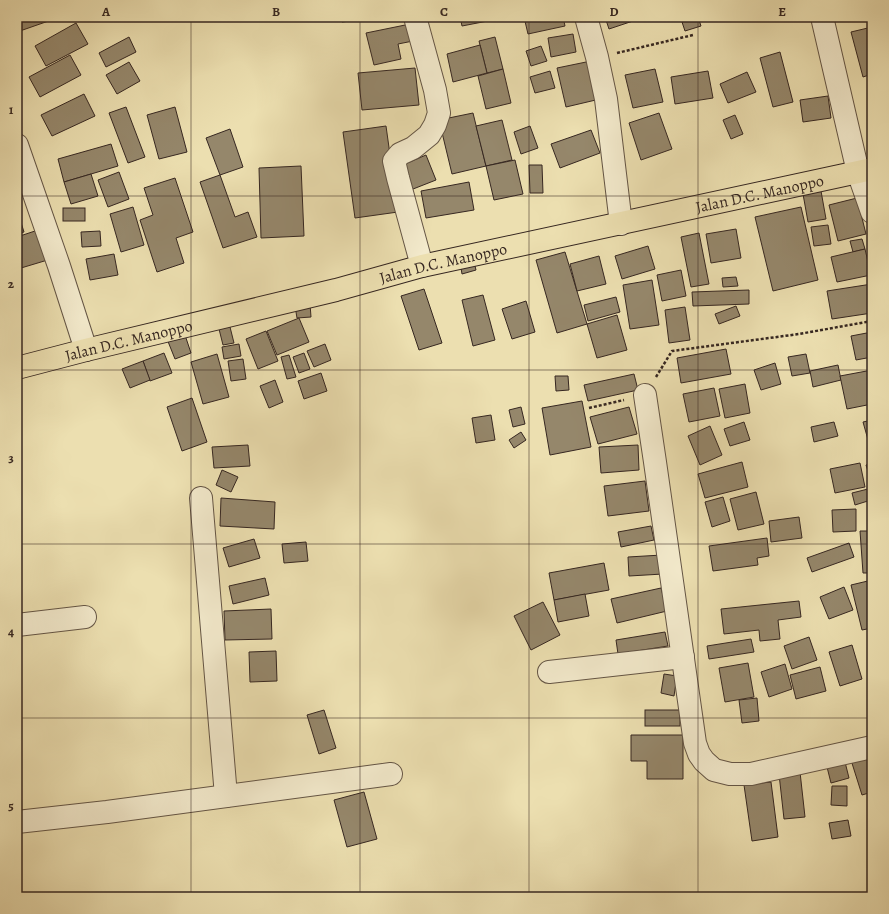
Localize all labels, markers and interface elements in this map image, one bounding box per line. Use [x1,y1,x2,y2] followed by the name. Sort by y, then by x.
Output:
[101,3,111,20] text: A
[272,3,280,20] text: B
[440,3,448,20] text: C
[609,3,619,20] text: D
[778,3,786,20] text: E
[9,101,14,118] text: 1
[694,170,826,219] street label: Jalan D.C. Manoppo
[377,238,509,289] street label: Jalan D.C. Manoppo
[8,275,15,292] text: 2
[63,315,195,367] street label: Jalan D.C. Manoppo
[8,449,14,466] text: 3
[8,623,14,640] text: 4
[8,797,14,814] text: 5

